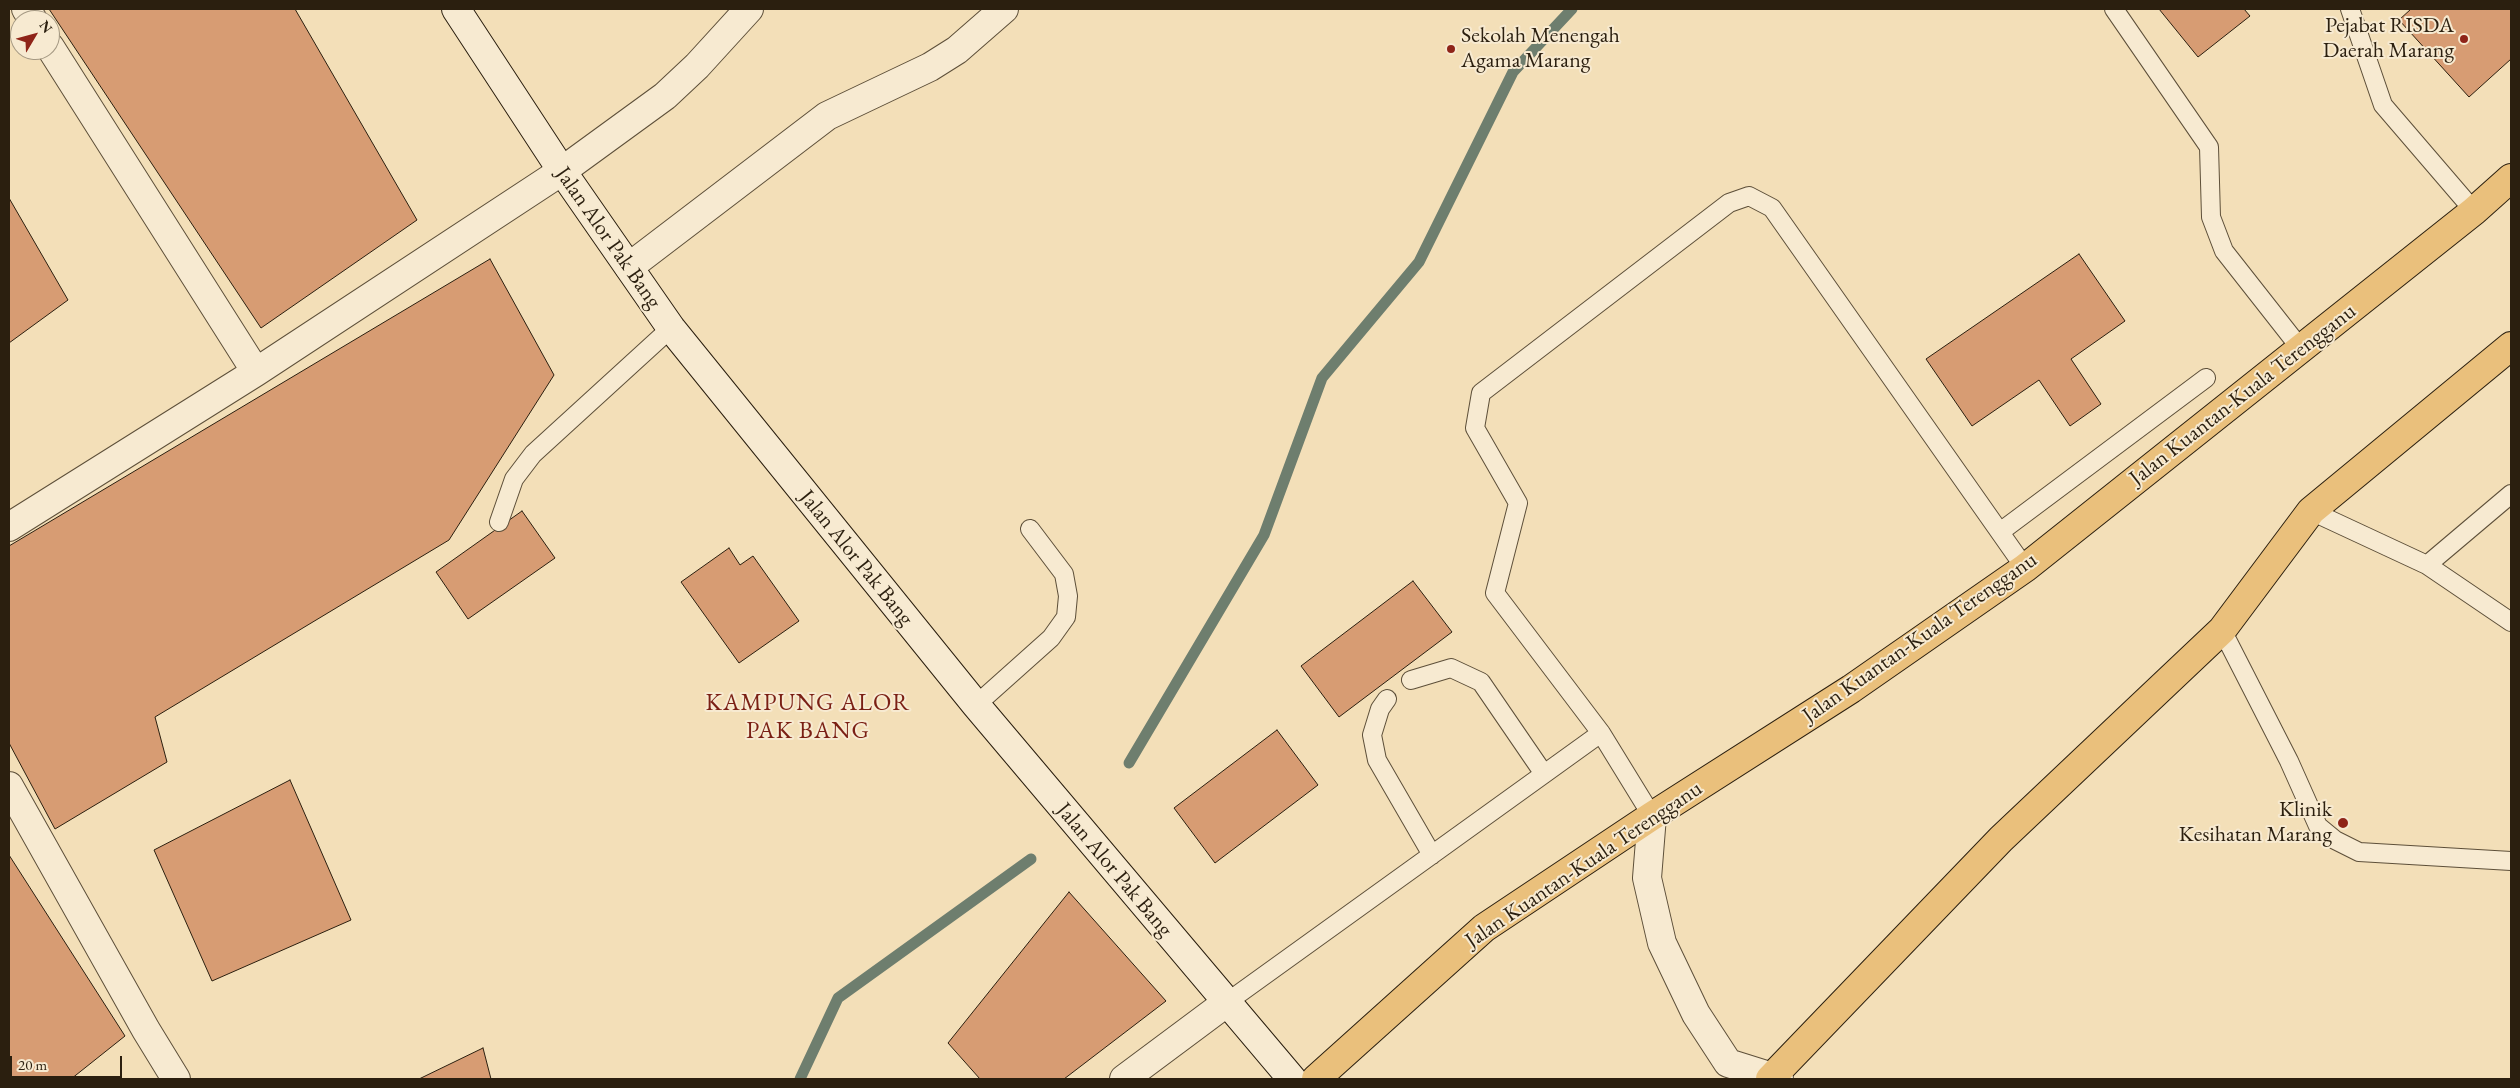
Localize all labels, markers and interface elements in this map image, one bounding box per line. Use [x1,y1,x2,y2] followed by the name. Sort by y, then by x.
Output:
[10,10,60,60] north arrow
[2323,13,2454,64] place label: Pejabat RISDA Daerah Marang
[36,17,57,37] text: N
[1461,23,1620,74] place label: Sekolah Menengah Agama Marang
[2458,33,2470,45] marker: Pejabat RISDA Daerah Marang
[1445,43,1457,55] marker: Sekolah Menengah Agama Marang
[549,162,667,314] street label: Jalan Alor Pak Bang
[2125,298,2361,492] street label: Jalan Kuantan-Kuala Terengganu
[793,485,919,631] street label: Jalan Alor Pak Bang
[1798,547,2042,729] street label: Jalan Kuantan-Kuala Terengganu
[704,689,912,745] district label: KAMPUNG ALOR PAK BANG
[1461,776,1707,954] street label: Jalan Kuantan-Kuala Terengganu
[2179,797,2332,848] place label: Klinik Kesihatan Marang
[1050,798,1178,942] street label: Jalan Alor Pak Bang
[2336,816,2350,830] marker: Klinik Kesihatan Marang
[12,1046,125,1078] scale bar
[18,1055,47,1074] text: 20 m

